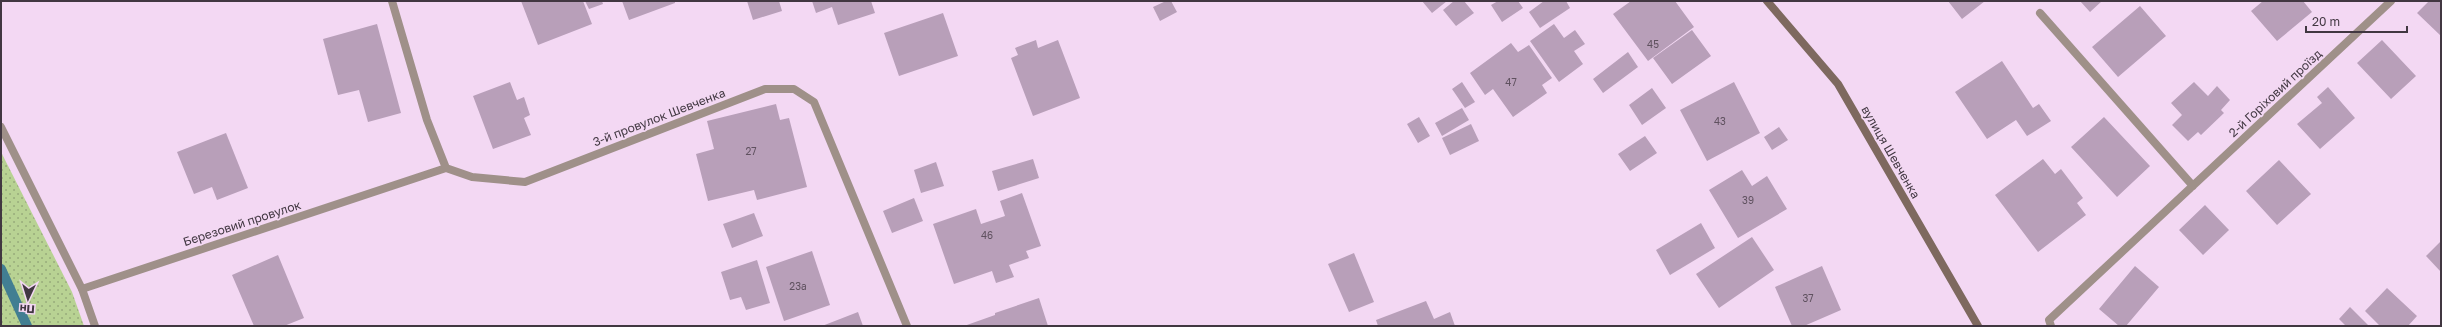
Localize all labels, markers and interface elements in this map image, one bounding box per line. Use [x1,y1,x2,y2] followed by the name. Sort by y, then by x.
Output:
[2306,8,2407,34] scale bar
[2312,14,2340,29] text: 20 m
[1647,38,1659,50] house number: 45
[2225,46,2325,140] street label: 2-й Горіховий проїзд
[1505,76,1517,88] house number: 47
[591,85,727,149] street label: 3-й провулок Шевченка
[1858,103,1924,201] street label: вулиця Шевченка
[1714,115,1726,127] house number: 43
[745,145,757,157] house number: 27
[1742,194,1754,206] house number: 39
[181,197,303,249] street label: Березовий провулок
[981,229,993,241] house number: 46
[8,279,48,319] north arrow
[789,280,807,292] house number: 23а
[1802,292,1814,304] house number: 37
[19,302,35,316] text: Пн

